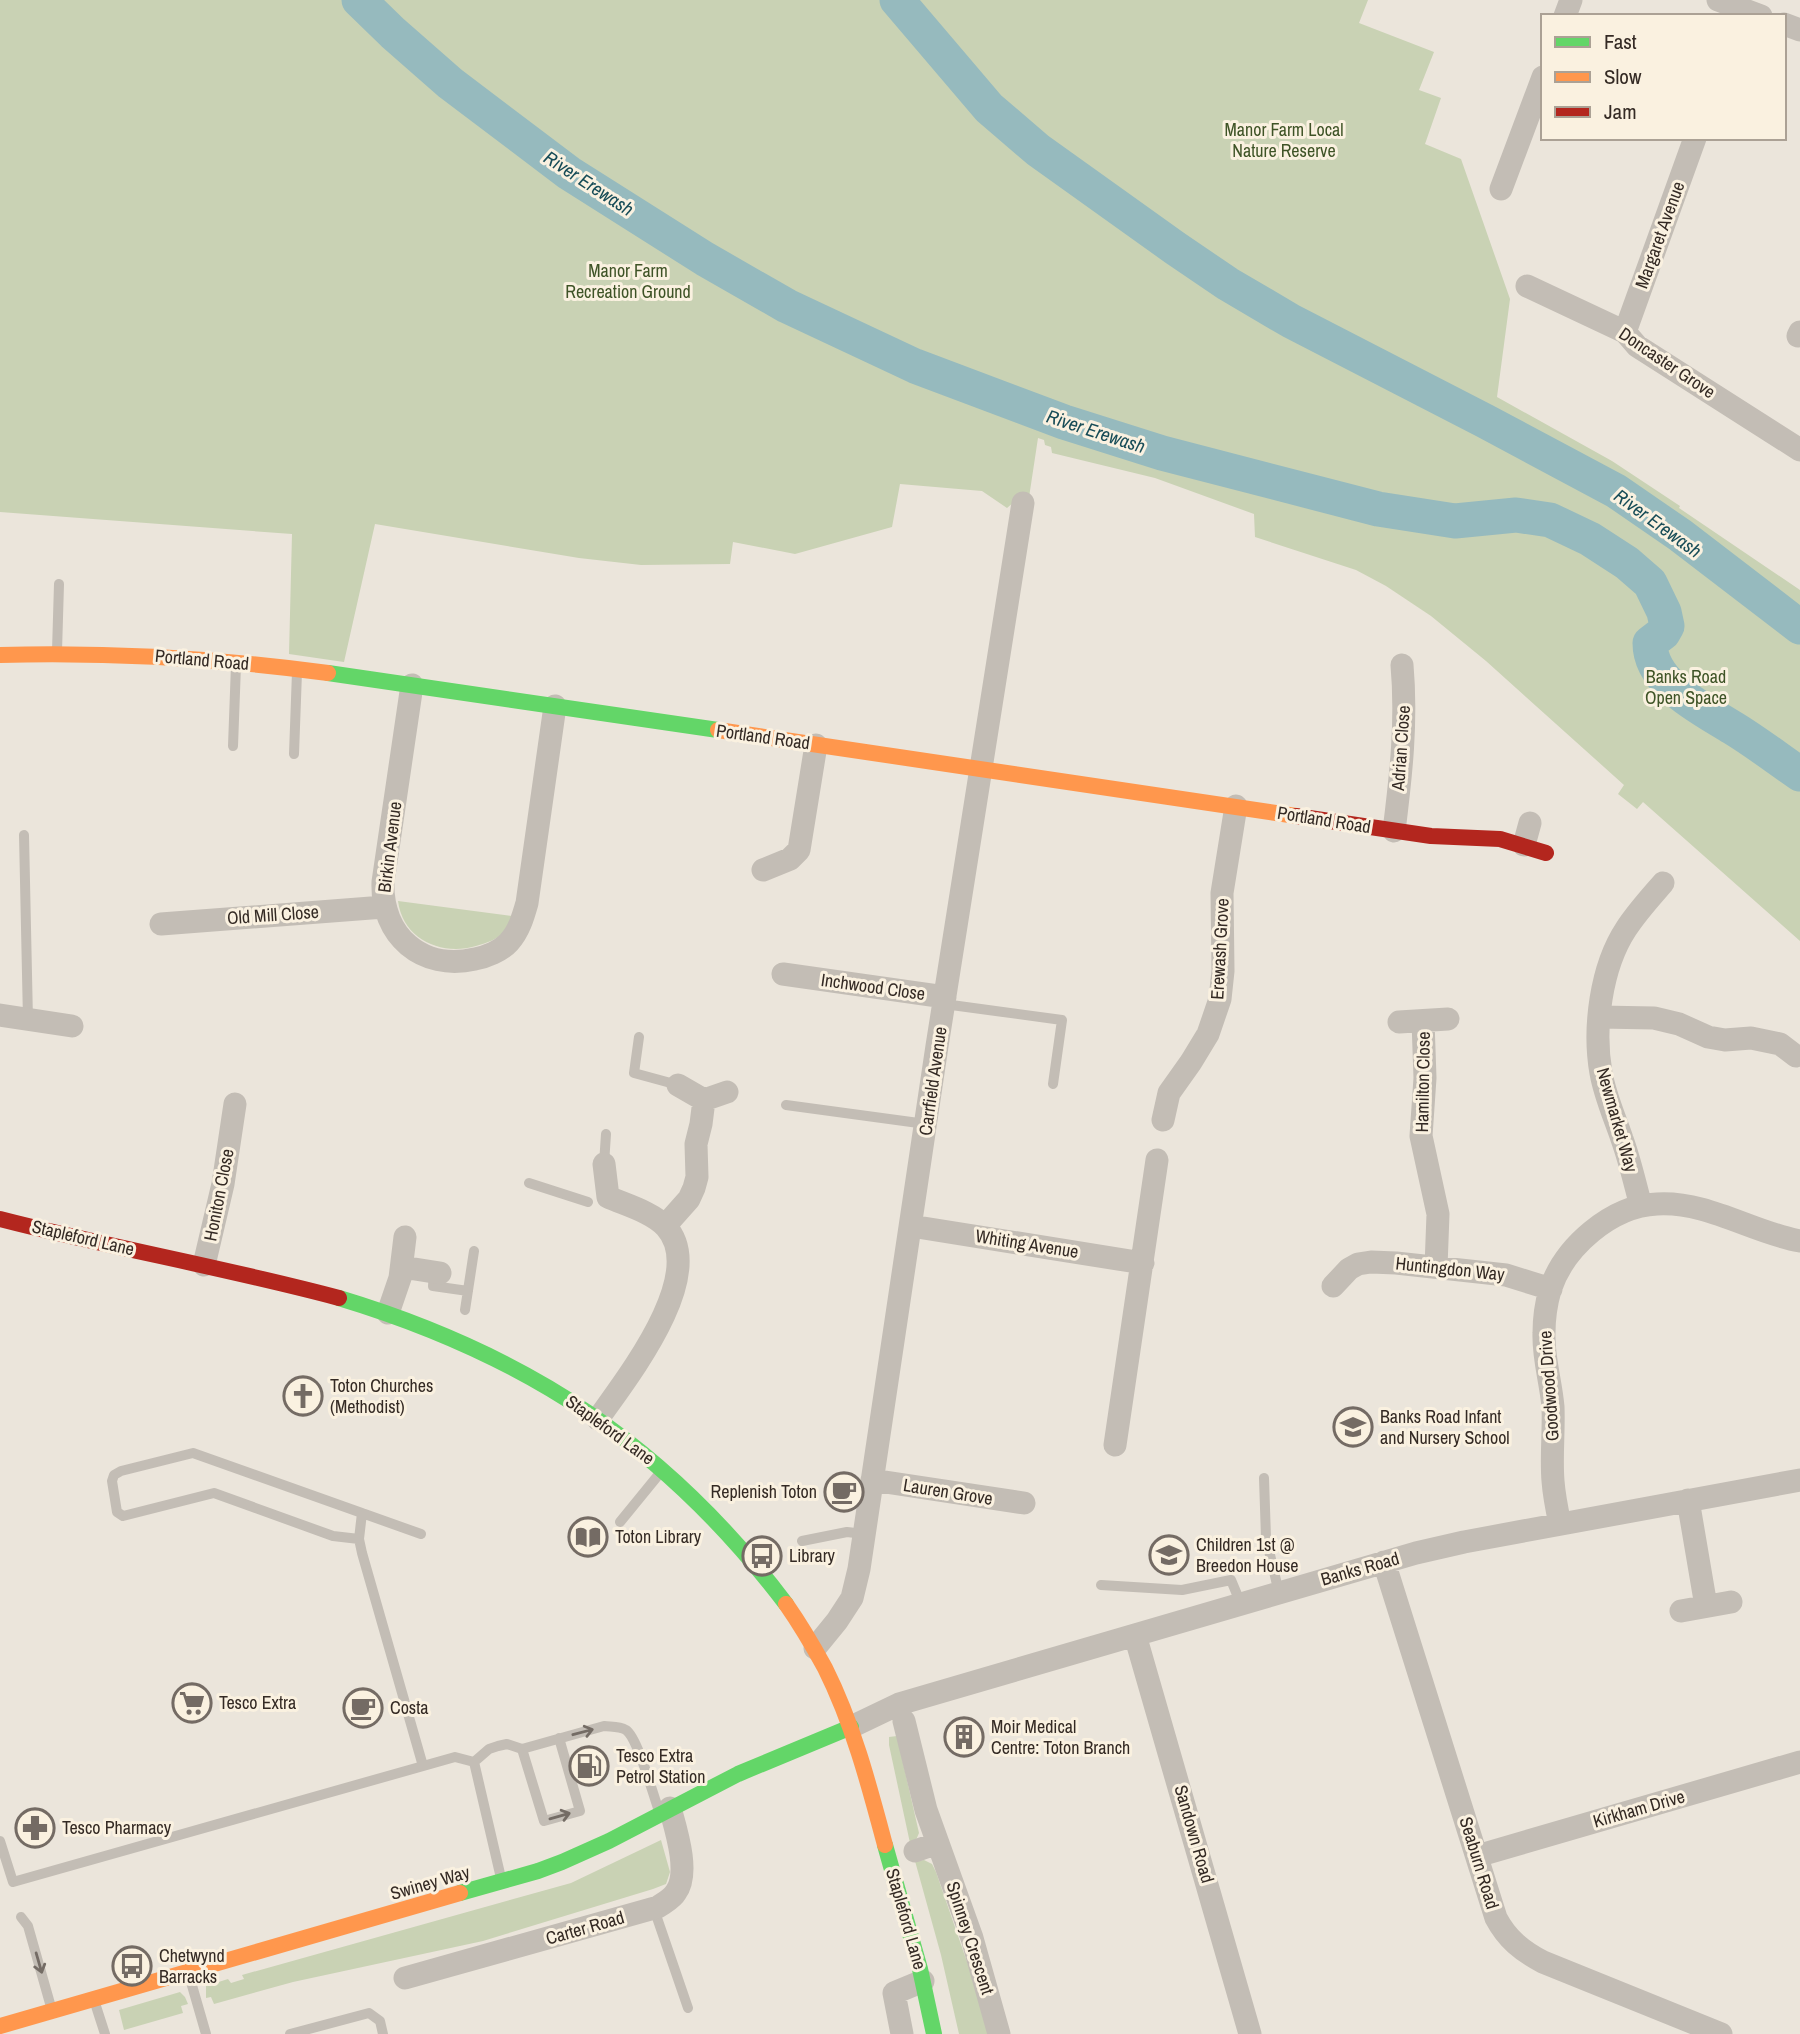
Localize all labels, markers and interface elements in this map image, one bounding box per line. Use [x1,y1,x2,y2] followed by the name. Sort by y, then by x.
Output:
[1541,14,1786,140] legend
[1604,27,1637,56] text: Fast
[1604,62,1642,91] text: Slow
[1604,97,1637,126] text: Jam
[1224,117,1344,163] park label: Manor Farm Local Nature Reserve
[539,144,639,222] water label: River Erewash
[1629,178,1690,292] street label: Margaret Avenue
[565,258,691,304] park label: Manor Farm Recreation Ground
[1614,321,1721,404] street label: Doncaster Grove
[1043,403,1149,459] water label: River Erewash
[1609,482,1707,564] water label: River Erewash
[154,643,250,676] street label: Portland Road
[1645,664,1727,710] park label: Banks Road Open Space
[1385,705,1416,792] street label: Adrian Close
[715,718,812,755] street label: Portland Road
[372,800,407,894] street label: Birkin Avenue
[1276,800,1373,839] street label: Portland Road
[1204,898,1235,1000] street label: Erewash Grove
[226,899,320,930] street label: Old Mill Close
[819,967,927,1006] street label: Inchwood Close
[912,1025,953,1137] street label: Carrfield Avenue
[1409,1031,1436,1133] street label: Hamilton Close
[1591,1065,1645,1176] street label: Newmarket Way
[197,1147,240,1243] street label: Honiton Close
[30,1214,137,1261] street label: Stapleford Lane
[974,1223,1080,1264] street label: Whiting Avenue
[1394,1250,1506,1287] street label: Huntingdon Way
[1532,1330,1565,1442] street label: Goodwood Drive
[330,1373,433,1419] place label: Toton Churches (Methodist)
[282,1375,324,1417] church icon: Toton Churches (Methodist)
[561,1389,660,1470] street label: Stapleford Lane
[1380,1404,1510,1450] place label: Banks Road Infant and Nursery School
[1332,1406,1374,1448] school or university icon: Banks Road Infant and Nursery School
[823,1471,865,1513] cafe icon: Replenish Toton
[902,1472,995,1511] street label: Lauren Grove
[711,1479,817,1504] place label: Replenish Toton
[567,1516,609,1558] library icon: Toton Library
[615,1524,702,1549] place label: Toton Library
[1196,1532,1299,1578] place label: Children 1st @ Breedon House
[1148,1534,1190,1576] school or university icon: Children 1st @ Breedon House
[741,1535,783,1577] bus stop icon: Library
[789,1543,836,1568] place label: Library
[1318,1545,1402,1592] street label: Banks Road
[171,1682,213,1724] supermarket icon: Tesco Extra
[342,1687,384,1729] cafe icon: Costa
[219,1690,296,1715] place label: Tesco Extra
[390,1695,429,1720] place label: Costa
[991,1714,1130,1760] place label: Moir Medical Centre: Toton Branch
[943,1716,985,1758] building icon: Moir Medical Centre: Toton Branch
[572,1725,594,1738] one-way arrow
[616,1743,705,1789] place label: Tesco Extra Petrol Station
[568,1745,610,1787] fuel station icon: Tesco Extra Petrol Station
[1169,1782,1220,1886] street label: Sandown Road
[1590,1784,1688,1834] street label: Kirkham Drive
[14,1807,56,1849] pharmacy icon: Tesco Pharmacy
[549,1809,571,1822] one-way arrow
[1454,1814,1505,1912] street label: Seaburn Road
[62,1815,172,1840] place label: Tesco Pharmacy
[387,1859,473,1906] street label: Swiney Way
[880,1865,933,1972] street label: Stapleford Lane
[940,1878,1000,1998] street label: Spinney Crescent
[543,1904,627,1951] street label: Carter Road
[159,1943,225,1989] place label: Chetwynd Barracks
[111,1945,153,1987] bus stop icon: Chetwynd Barracks
[33,1952,46,1974] one-way arrow

